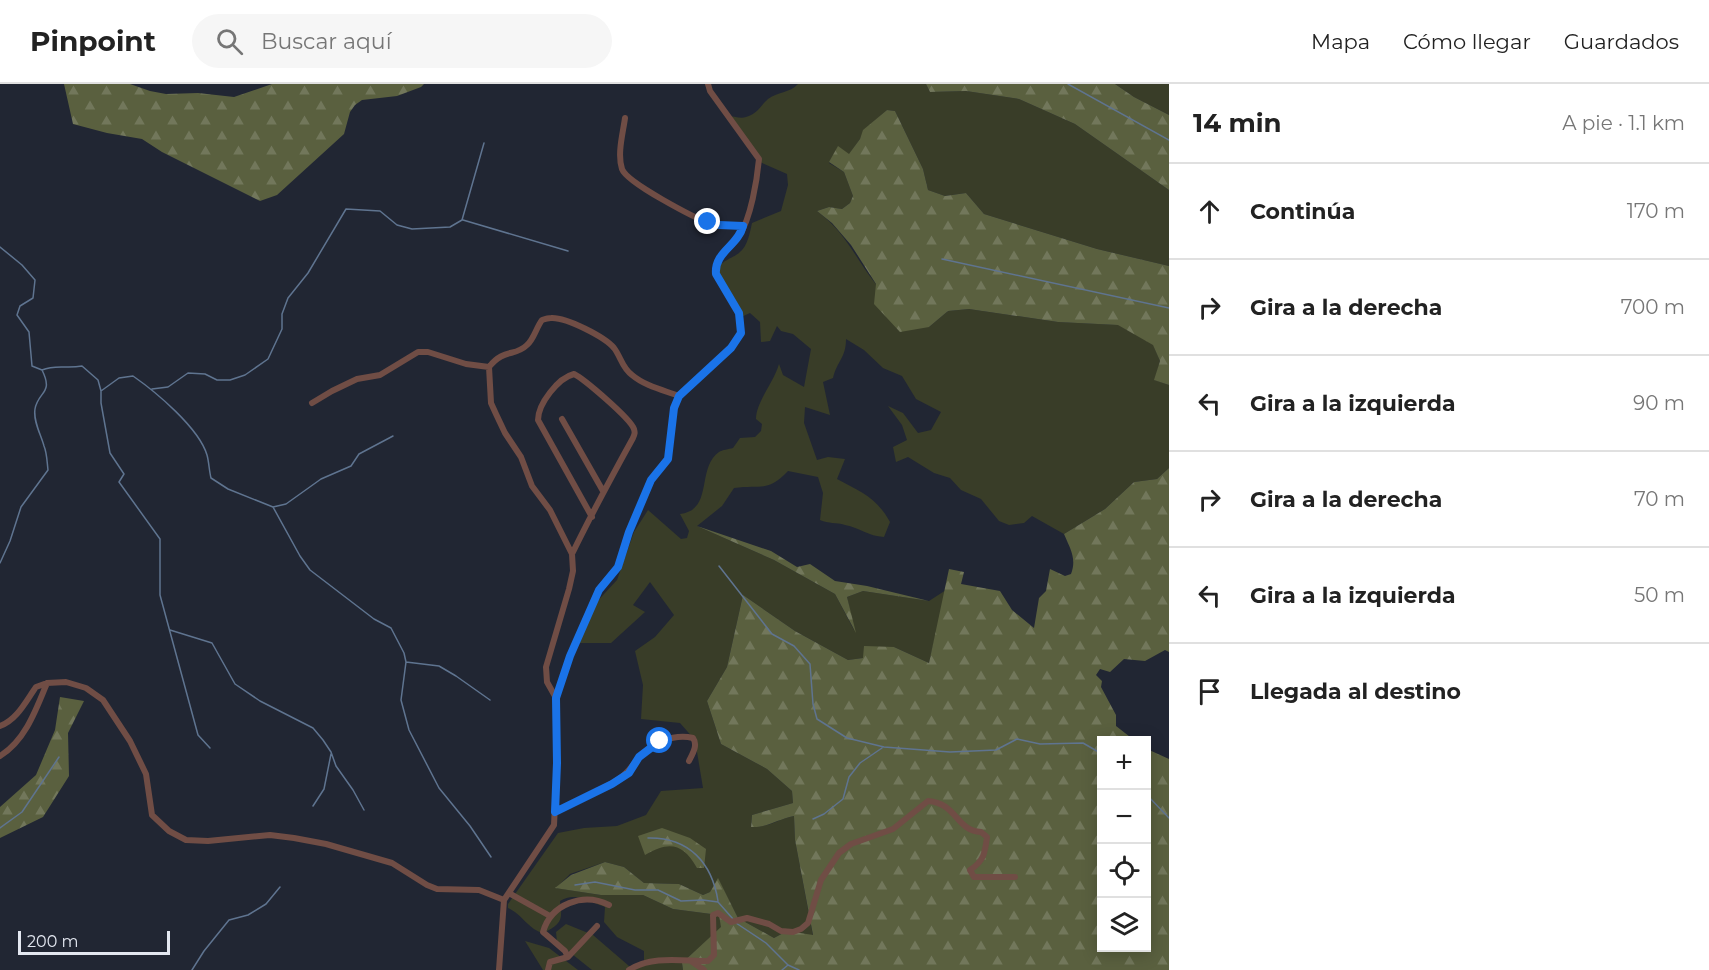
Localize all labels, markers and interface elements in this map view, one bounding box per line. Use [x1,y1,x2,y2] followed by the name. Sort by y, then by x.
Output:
[192,14,612,68] search box
[30,24,156,58] text: Pinpoint
[213,25,246,58] icon: search
[261,28,392,55] text: Buscar aquí
[1311,29,1370,54] text: Mapa
[1403,29,1531,54] text: Cómo llegar
[1564,29,1679,54] text: Guardados
[1193,107,1282,139] text: 14 min
[1562,111,1685,135] text: A pie · 1.1 km
[1193,195,1226,228] icon: ahead
[1250,198,1355,225] text: Continúa
[1627,199,1685,223] text: 170 m
[694,208,720,234] route end
[1193,291,1226,324] icon: right
[1250,294,1442,321] text: Gira a la derecha
[1621,295,1685,319] text: 700 m
[1193,387,1226,420] icon: left
[1250,390,1456,417] text: Gira a la izquierda
[1633,391,1685,415] text: 90 m
[1193,483,1226,516] icon: right
[1250,486,1442,513] text: Gira a la derecha
[1634,487,1685,511] text: 70 m
[1193,579,1226,612] icon: left
[1250,582,1456,609] text: Gira a la izquierda
[1634,583,1685,607] text: 50 m
[1193,675,1226,708] icon: arrive
[1250,678,1461,705] text: Llegada al destino
[646,727,672,753] route start
[1097,736,1151,952] map controls
[1097,736,1151,790] button: +
[1097,790,1151,844] button: −
[1097,844,1151,898] button: locate
[1097,898,1151,952] button: layers
[18,928,170,956] scale bar
[27,932,78,951] text: 200 m

